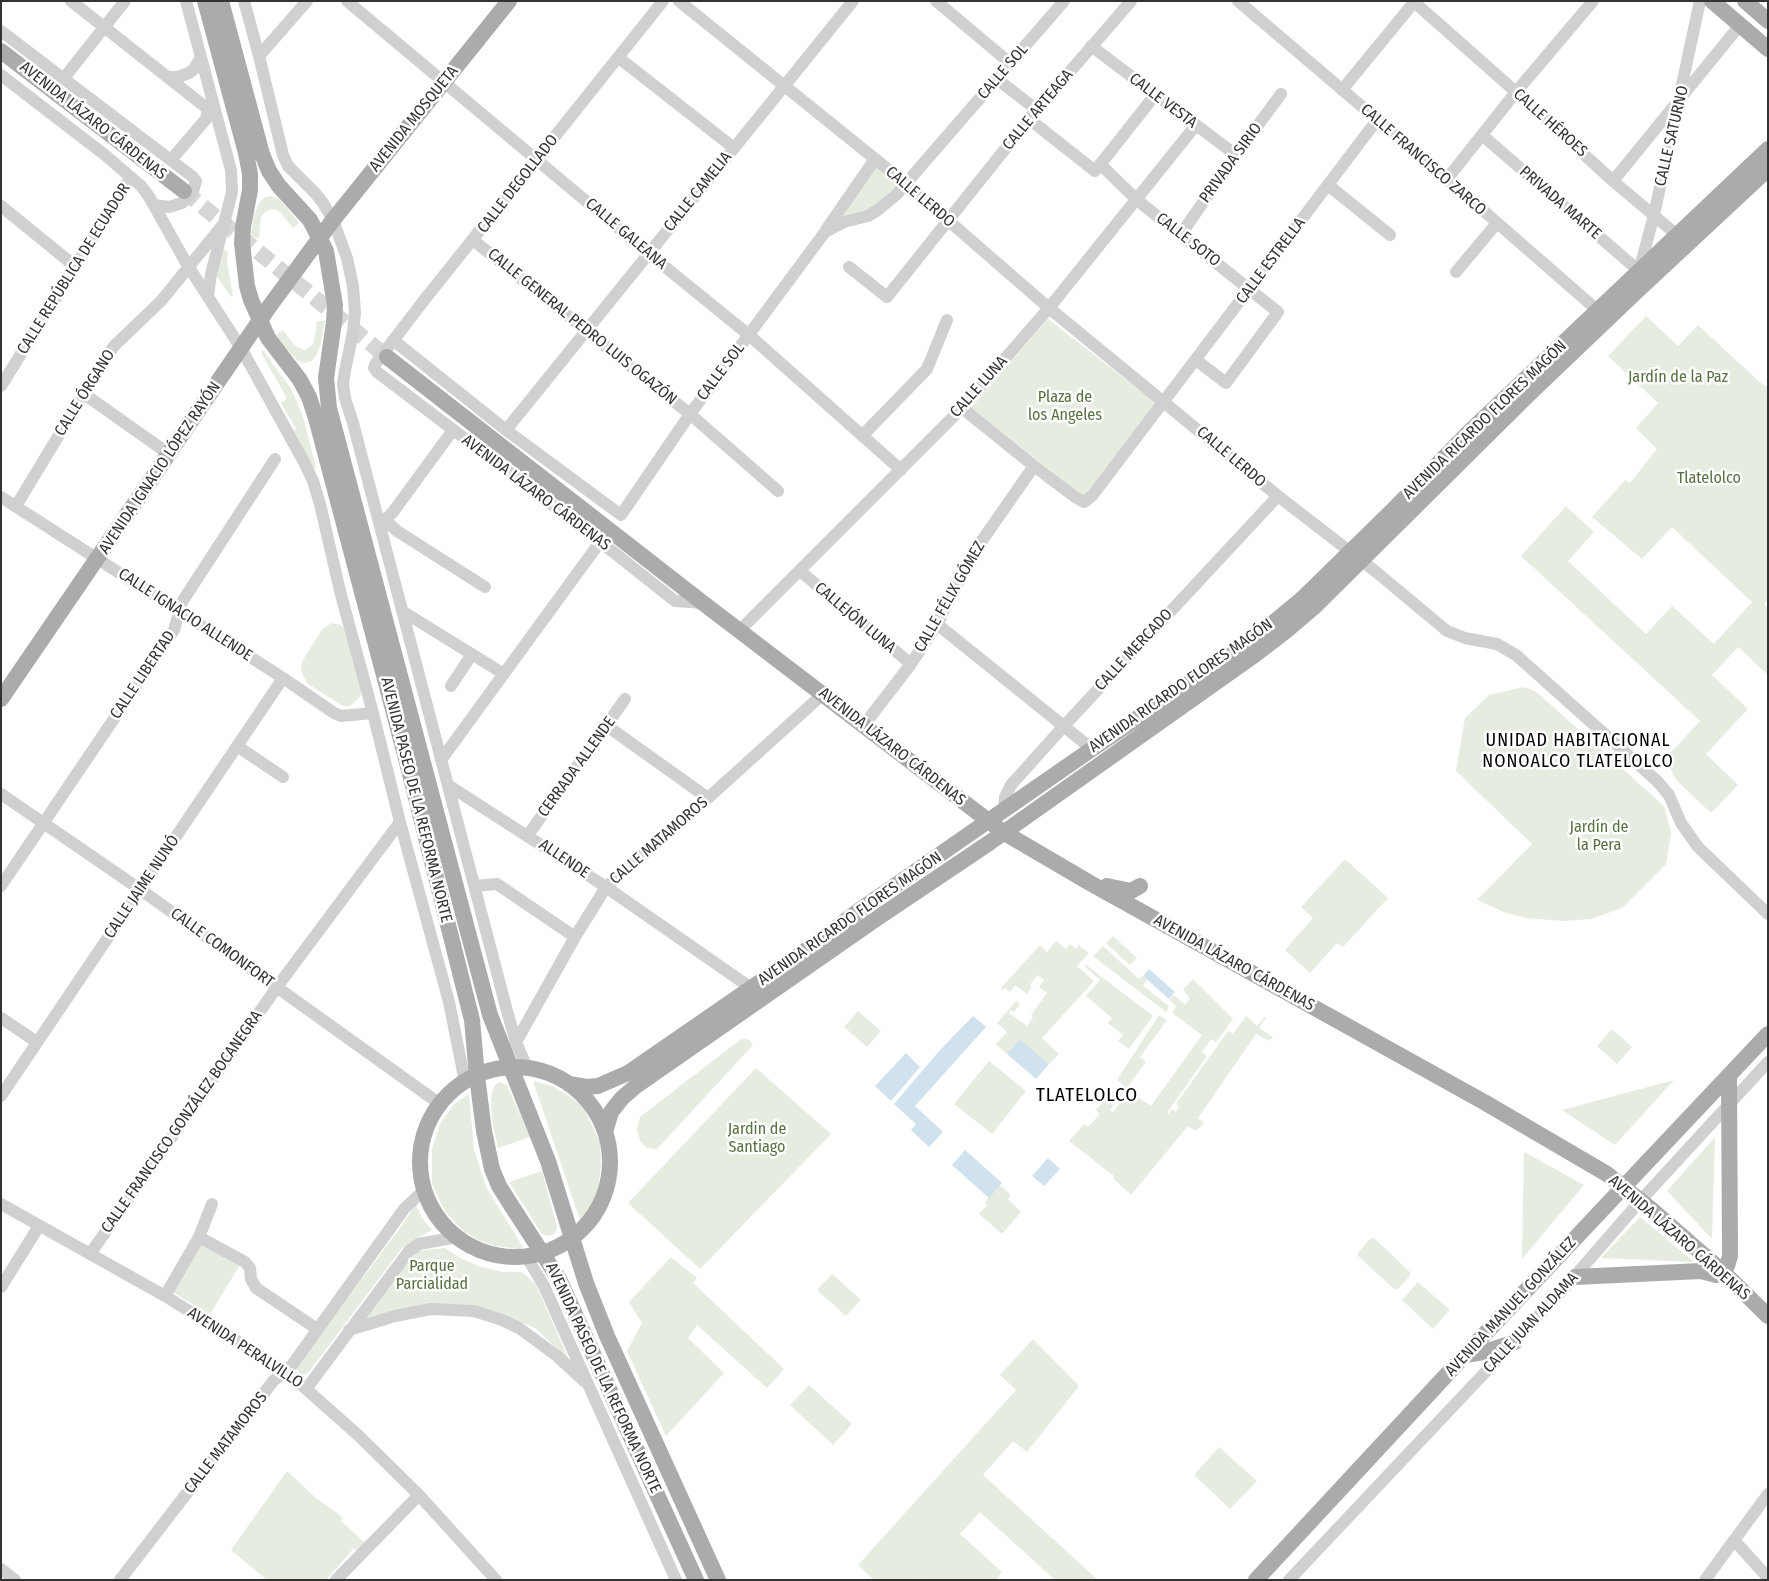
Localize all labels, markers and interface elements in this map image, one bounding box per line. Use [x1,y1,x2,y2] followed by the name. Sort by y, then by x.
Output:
[974,40,1032,104] street label: CALLE SOL
[16,58,170,184] street label: AVENIDA LÁZARO CÁRDENAS
[366,62,462,176] street label: AVENIDA MOSQUETA
[999,66,1077,154] street label: CALLE ARTEAGA
[1125,69,1201,133] street label: CALLE VESTA
[1651,84,1693,188] street label: CALLE SATURNO
[1509,85,1591,161] street label: CALLE HÉROES
[1356,100,1490,220] street label: CALLE FRANCISCO ZARCO
[1196,119,1266,207] street label: PRIVADA SIRIO
[474,131,562,237] street label: CALLE DEGOLLADO
[660,148,736,236] street label: CALLE CAMELIA
[881,162,959,232] street label: CALLE LERDO
[1515,162,1605,244] street label: PRIVADA MARTE
[13,180,135,358] street label: CALLE REPÚBLICA DE ECUADOR
[581,194,671,274] street label: CALLE GALEANA
[1152,209,1224,271] street label: CALLE SOTO
[1232,214,1310,308] street label: CALLE ESTRELLA
[483,245,681,409] street label: CALLE GENERAL PEDRO LUIS OGAZÓN
[1399,337,1571,503] street label: AVENIDA RICARDO FLORES MAGÓN
[693,339,749,405] street label: CALLE SOL
[51,346,119,440] street label: CALLE ÓRGANO
[946,352,1012,422] street label: CALLE LUNA
[1628,368,1728,388] park label: Jardín de la Paz
[95,378,225,558] street label: AVENIDA IGNACIO LÓPEZ RAYÓN
[1028,388,1102,426] park label: Plaza de los Angeles
[1192,422,1270,492] street label: CALLE LERDO
[458,431,614,555] street label: AVENIDA LÁZARO CÁRDENAS
[1677,469,1741,489] park label: Tlatelolco
[910,538,990,656] street label: CALLE FÉLIX GÓMEZ
[114,564,256,666] street label: CALLE IGNACIO ALLENDE
[810,578,900,658] street label: CALLEJÓN LUNA
[1091,605,1177,695] street label: CALLE MERCADO
[1085,615,1277,757] street label: AVENIDA RICARDO FLORES MAGÓN
[106,627,180,723] street label: CALLE LIBERTAD
[376,675,456,925] street label: AVENIDA PASEO DE LA REFORMA NORTE
[815,684,969,810] street label: AVENIDA LÁZARO CÁRDENAS
[534,713,620,821] street label: CERRADA ALLENDE
[1480,730,1676,772] district label: UNIDAD HABITACIONAL NONOALCO TLATELOLCO
[606,793,712,889] street label: CALLE MATAMOROS
[1570,818,1628,856] park label: Jardín de la Pera
[100,832,184,942] street label: CALLE JAIME NUNÓ
[535,835,593,883] street label: ALLENDE
[754,848,946,990] street label: AVENIDA RICARDO FLORES MAGÓN
[166,904,278,992] street label: CALLE COMONFORT
[1150,911,1318,1015] street label: AVENIDA LÁZARO CÁRDENAS
[98,1007,266,1237] street label: CALLE FRANCISCO GONZÁLEZ BOCANEGRA
[1035,1085,1139,1107] district label: TLATELOLCO
[728,1120,786,1158] park label: Jardin de Santiago
[1604,1171,1754,1305] street label: AVENIDA LÁZARO CÁRDENAS
[1441,1233,1581,1381] street label: AVENIDA MANUEL GONZÁLEZ
[396,1257,468,1295] park label: Parque Parcialidad
[541,1260,665,1496] street label: AVENIDA PASEO DE LA REFORMA NORTE
[1480,1269,1582,1377] street label: CALLE JUAN ALDAMA
[184,1303,306,1393] street label: AVENIDA PERALVILLO
[180,1388,272,1498] street label: CALLE MATAMOROS

